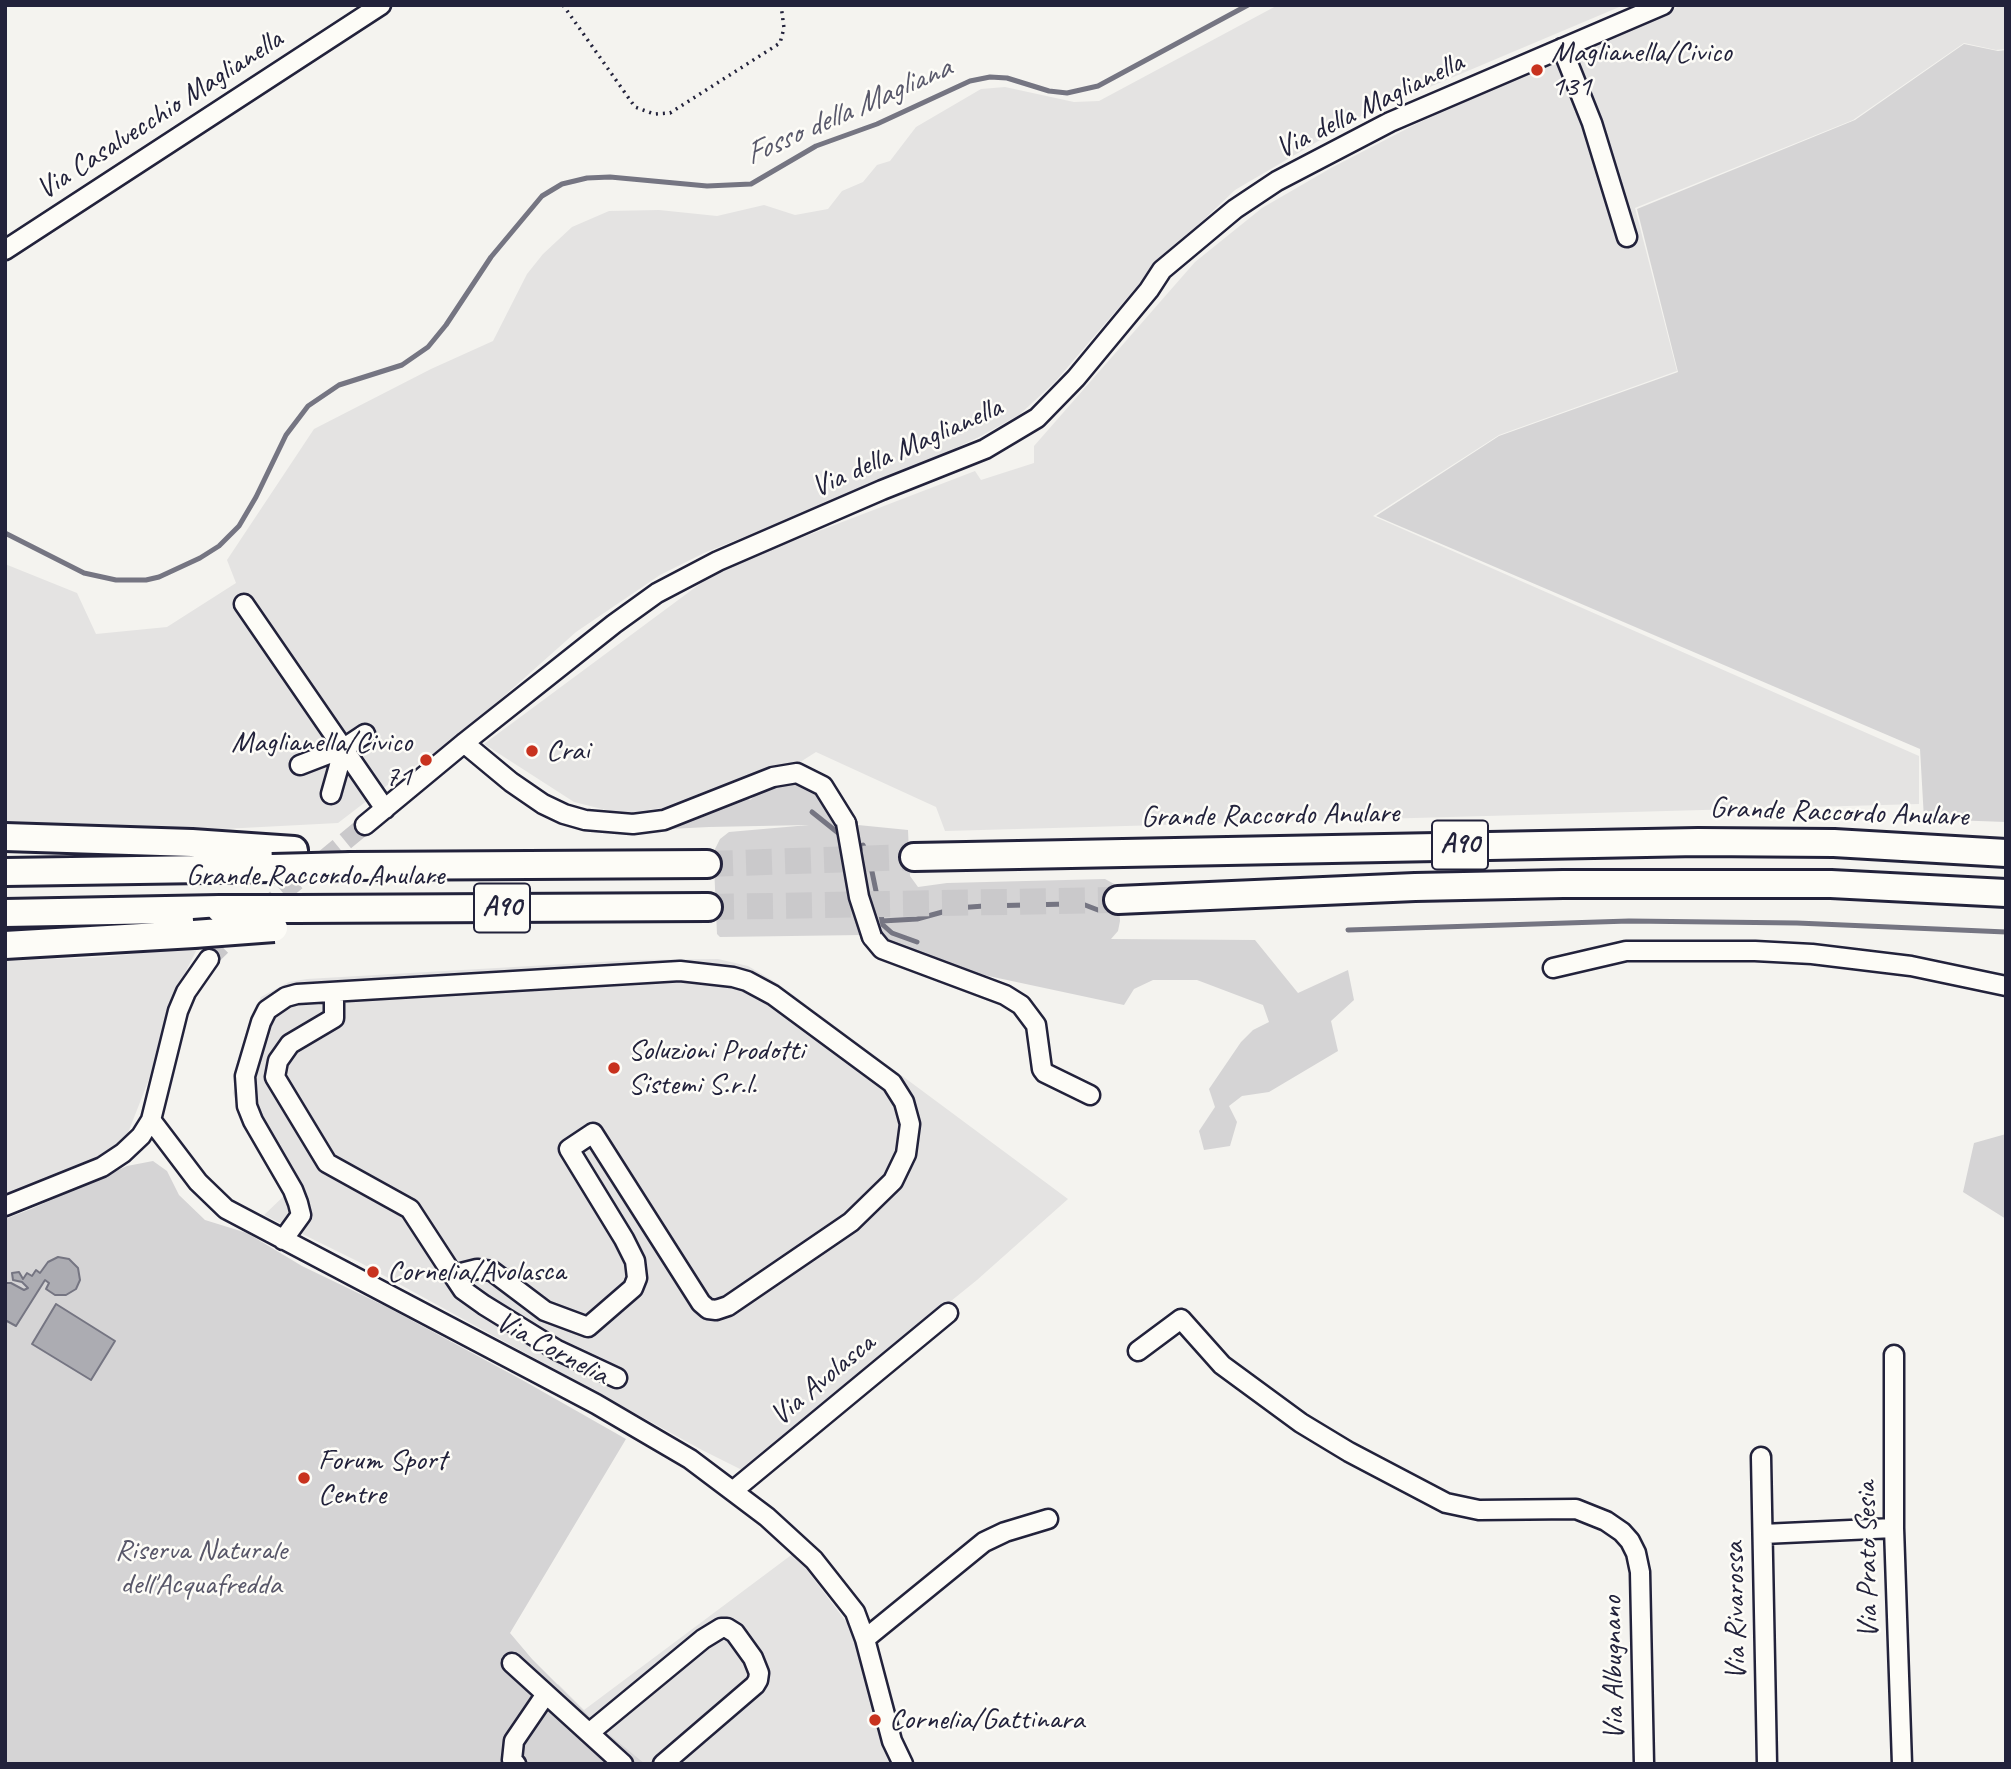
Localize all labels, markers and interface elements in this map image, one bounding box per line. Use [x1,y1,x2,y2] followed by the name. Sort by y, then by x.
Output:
[30,22,290,208] street label: Via Casalvecchio Maglianella
[1551,35,1732,105] place label: Maglianella/Civico 131
[1270,45,1470,167] street label: Via della Maglianella
[739,49,957,175] water label: Fosso della Magliana
[1529,62,1545,78] marker: Maglianella/Civico 131
[806,390,1008,506] street label: Via della Maglianella
[231,725,412,796] place label: Maglianella/Civico 71
[546,733,590,769] place label: Crai
[524,743,540,759] marker: Crai
[418,752,434,768] marker: Maglianella/Civico 71
[1709,791,1969,835] street label: Grande Raccordo Anulare
[1140,796,1400,836] street label: Grande Raccordo Anulare
[1432,820,1488,870] road number: A90
[186,858,444,894] street label: Grande Raccordo Anulare
[474,884,530,932] road number: A90
[628,1033,804,1104] place label: Soluzioni Prodotti Sistemi S.r.l.
[606,1060,622,1076] marker: Soluzioni Prodotti Sistemi S.r.l.
[387,1254,565,1290] place label: Cornelia/Avolasca
[365,1264,381,1280] marker: Cornelia/Avolasca
[490,1304,614,1394] street label: Via Cornelia
[763,1326,883,1434] street label: Via Avolasca
[318,1443,446,1514] place label: Forum Sport Centre
[296,1470,312,1486] marker: Forum Sport Centre
[1849,1481,1887,1639] street label: Via Prato Sesia
[115,1533,287,1604] park label: Riserva Naturale dell'Acquafredda
[1717,1541,1755,1681] street label: Via Rivarossa
[1595,1596,1633,1740] street label: Via Albugnano
[889,1702,1084,1738] place label: Cornelia/Gattinara
[867,1712,883,1728] marker: Cornelia/Gattinara

